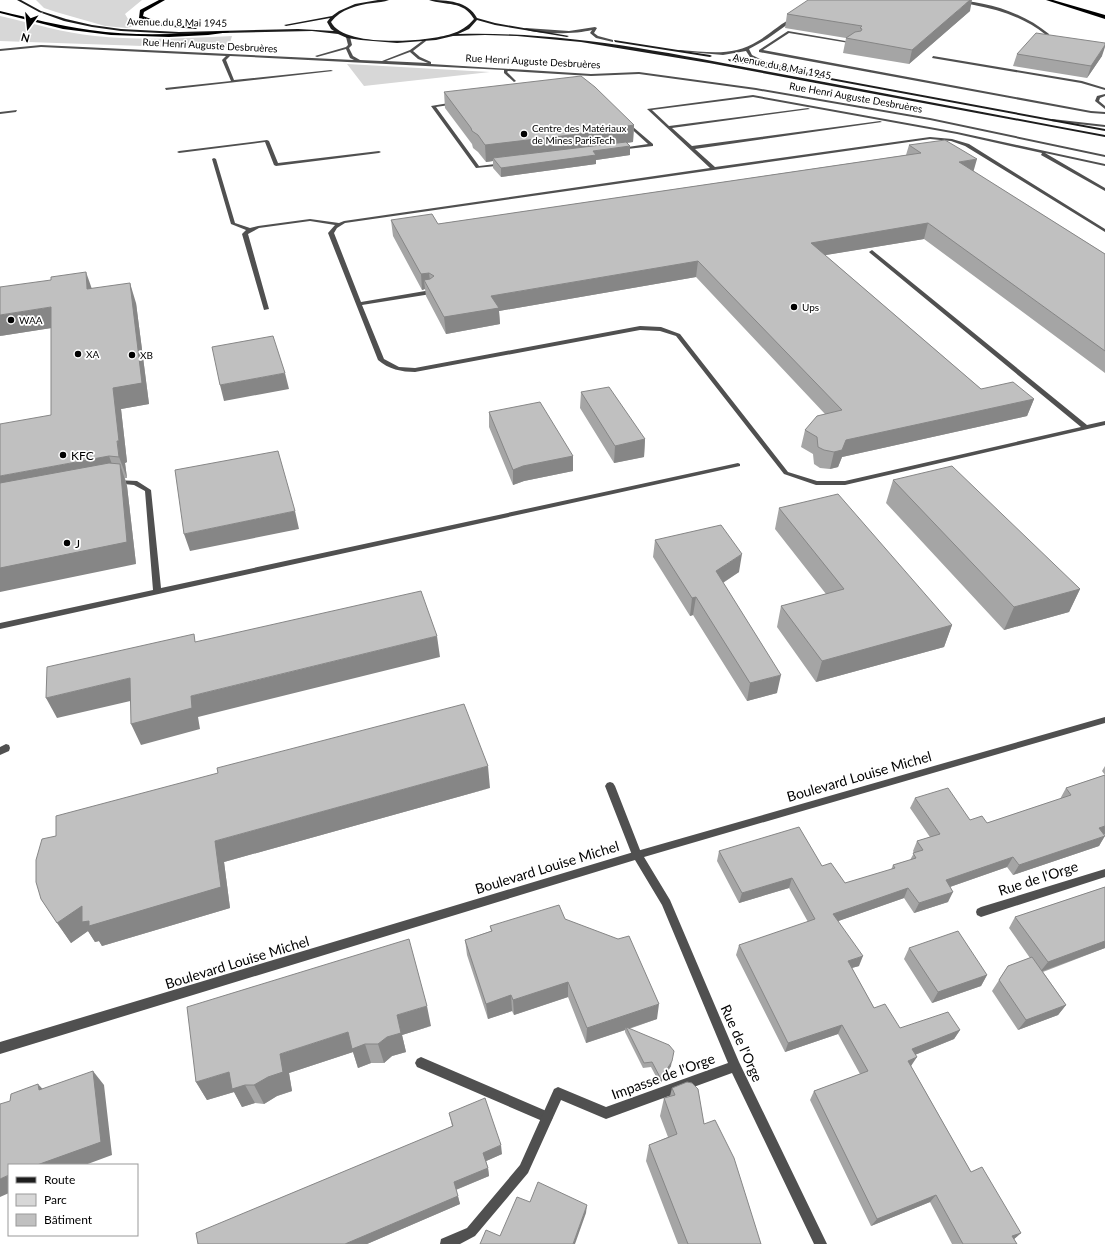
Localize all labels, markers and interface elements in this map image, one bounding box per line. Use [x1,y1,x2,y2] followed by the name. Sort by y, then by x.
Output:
[8,8,48,48] north arrow
[127,15,227,29] street label: Avenue du 8 Mai 1945
[20,31,31,46] text: N
[142,35,278,55] street label: Rue Henri Auguste Desbruères
[465,51,601,71] street label: Rue Henri Auguste Desbruères
[732,51,832,81] street label: Avenue du 8 Mai 1945
[788,79,924,115] street label: Rue Henri Auguste Desbruères
[532,122,626,146] place label: Centre des Matériaux de Mines ParisTech
[519,129,529,139] marker: Centre des Matériaux de Mines ParisTech
[802,301,819,313] place label: Ups
[789,302,799,312] marker: Ups
[19,314,43,326] place label: WAA
[6,315,16,325] marker: WAA
[86,348,99,360] place label: XA
[73,349,83,359] marker: XA
[140,349,153,361] place label: XB
[127,350,137,360] marker: XB
[71,448,94,463] place label: KFC
[58,450,68,460] marker: KFC
[75,536,80,551] place label: J
[62,538,72,548] marker: J
[785,747,933,805] street label: Boulevard Louise Michel
[473,837,621,897] street label: Boulevard Louise Michel
[996,857,1080,899] street label: Rue de l'Orge
[163,932,311,992] street label: Boulevard Louise Michel
[717,1002,767,1084] street label: Rue de l'Orge
[609,1049,717,1103] street label: Impasse de l'Orge
[8,1164,138,1236] legend
[44,1172,75,1187] text: Route
[44,1192,67,1207] text: Parc
[44,1212,93,1227] text: Bâtiment

